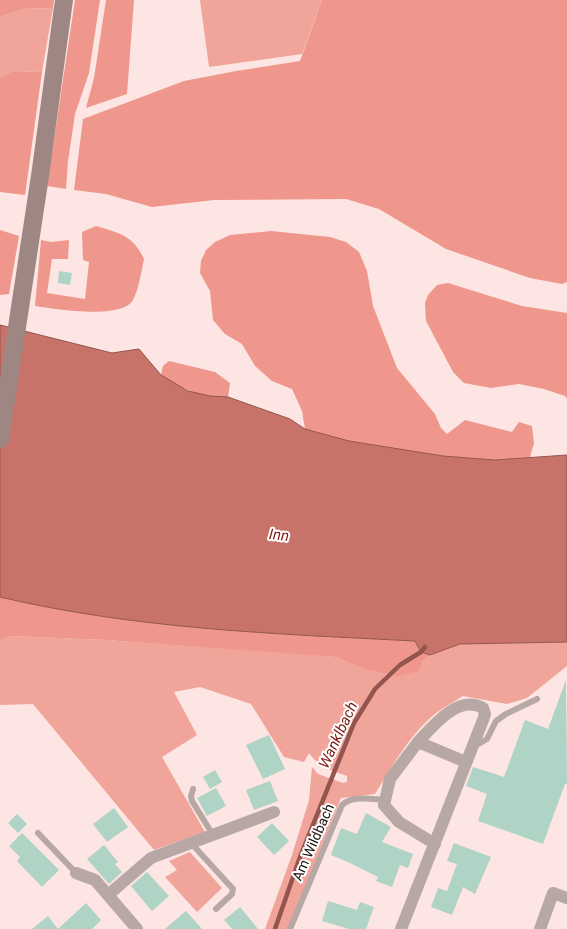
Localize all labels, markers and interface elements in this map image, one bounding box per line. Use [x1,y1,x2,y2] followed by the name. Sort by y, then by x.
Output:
[268,525,290,545] water label: Inn
[315,699,361,771] water label: Wanklbach
[289,801,337,883] street label: Am Wildbach

